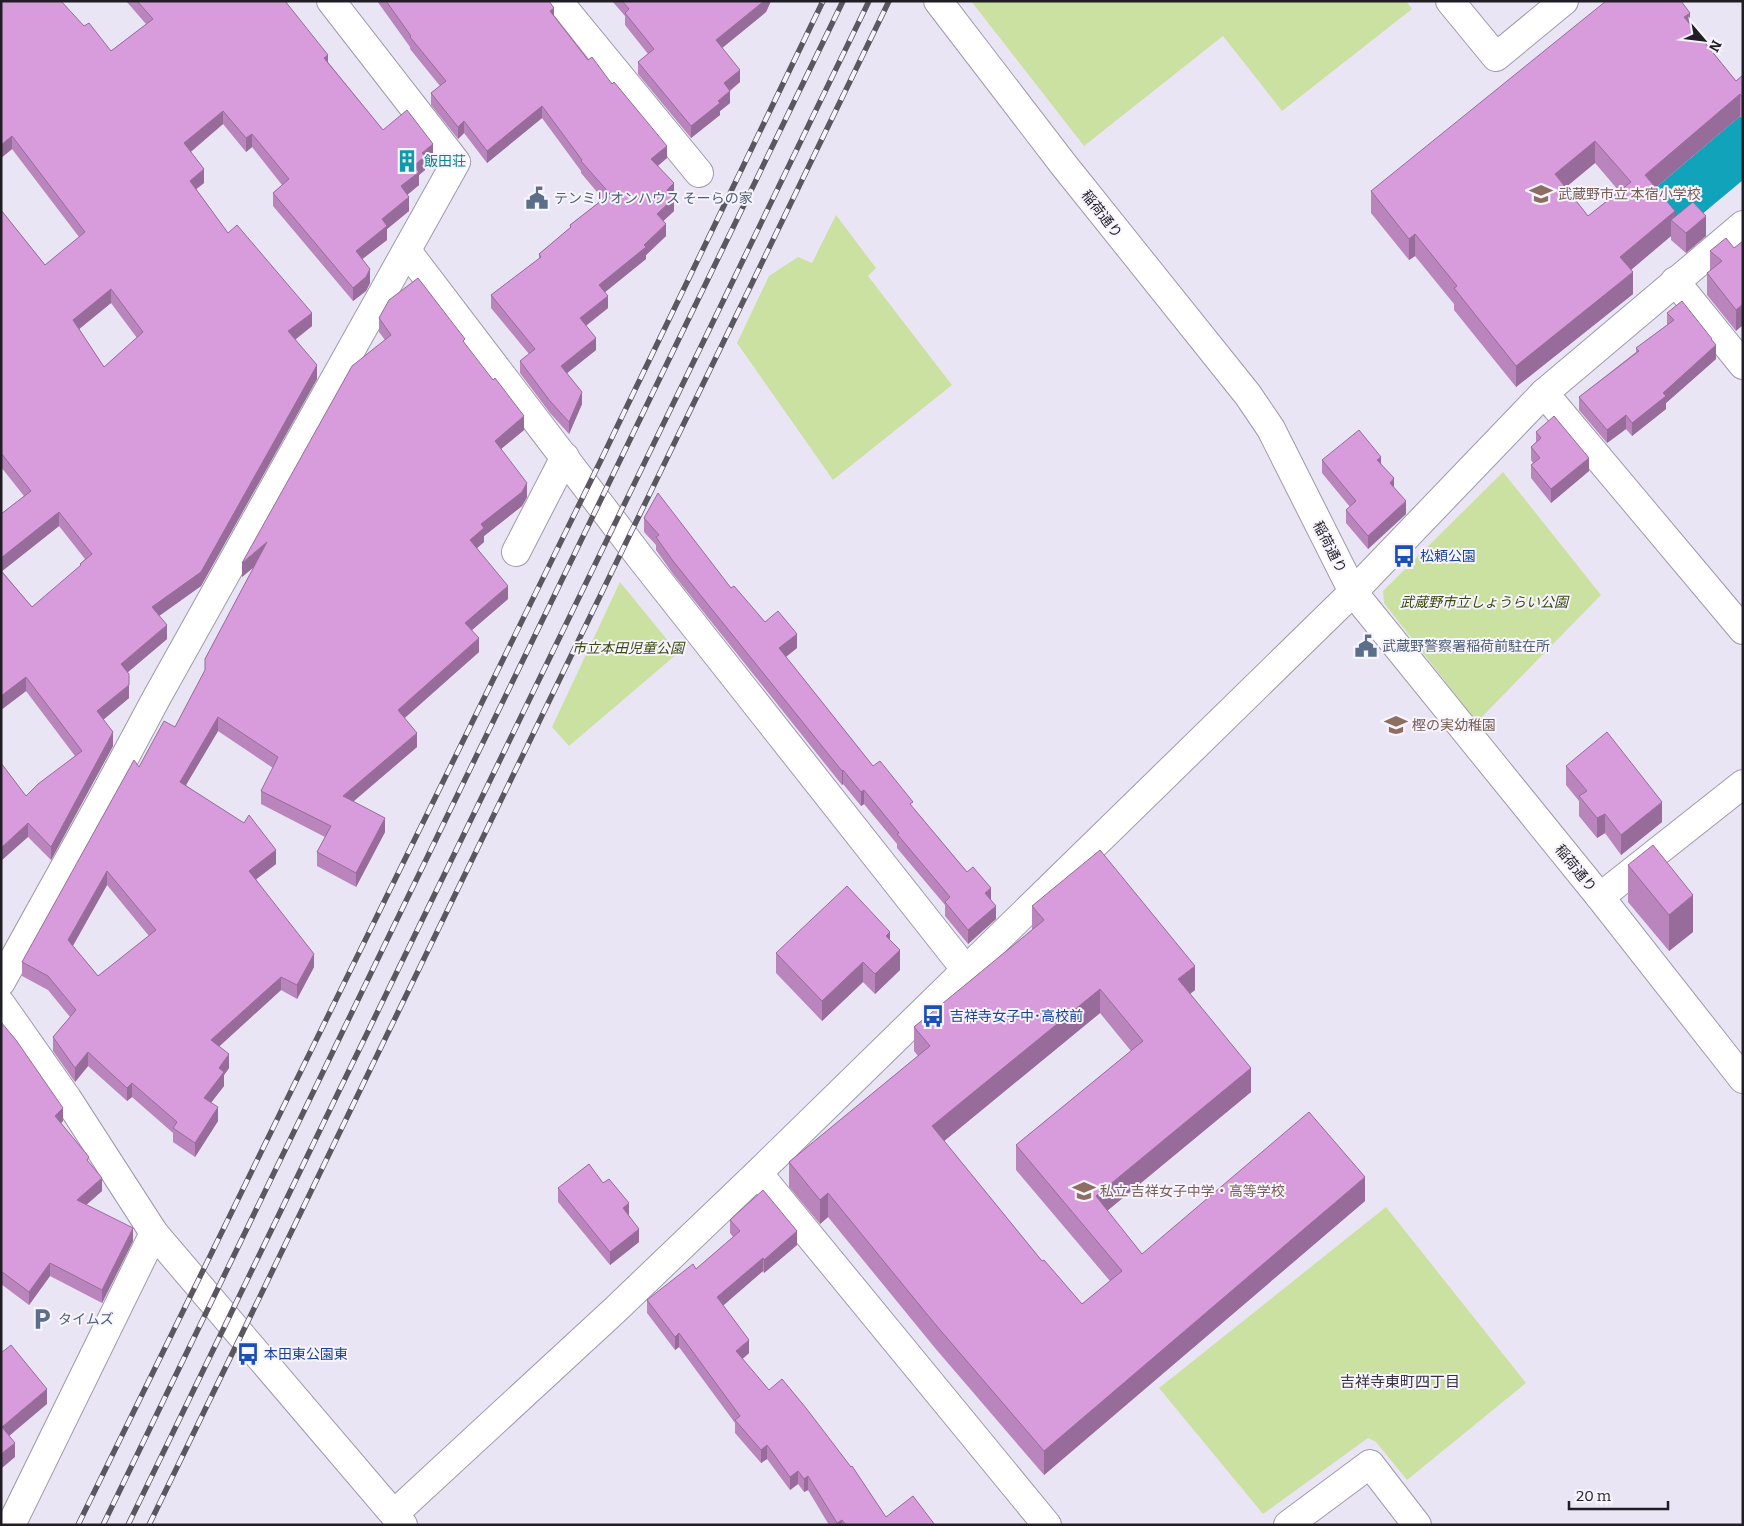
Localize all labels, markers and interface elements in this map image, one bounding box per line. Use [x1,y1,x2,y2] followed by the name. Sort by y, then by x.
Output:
[1679,15,1729,65] north arrow
[1705,37,1725,55] text: N
[394,148,420,174] building icon: 飯田荘
[424,153,466,170] place label: 飯田荘
[1528,181,1554,207] school or university icon: 武蔵野市立 本宿小学校
[524,185,550,211] public building icon: テンミリオンハウス そーらの家
[1558,186,1701,203] place label: 武蔵野市立 本宿小学校
[1078,187,1126,242] street label: 稲荷通り
[554,190,753,207] place label: テンミリオンハウス そーらの家
[1309,518,1350,576] street label: 稲荷通り
[1391,543,1417,569] bus stop icon: 松頼公園
[1420,548,1476,565] place label: 松頼公園
[1400,594,1570,611] park label: 武蔵野市立しょうらい公園
[1353,633,1379,659] public building icon: 武蔵野警察署稲荷前駐在所
[1382,638,1550,655] place label: 武蔵野警察署稲荷前駐在所
[572,640,686,657] park label: 市立本田児童公園
[1383,712,1409,738] school or university icon: 樫の実幼稚園
[1412,717,1496,734] place label: 樫の実幼稚園
[1551,841,1600,895] street label: 稲荷通り
[920,1003,946,1029] bus stop icon: 吉祥寺女子中･高校前
[950,1008,1083,1025] place label: 吉祥寺女子中･高校前
[1071,1178,1097,1204] school or university icon: 私立 吉祥女子中学・高等学校
[1100,1183,1285,1200] place label: 私立 吉祥女子中学・高等学校
[29,1306,55,1332] parking icon: タイムズ
[58,1311,114,1328] place label: タイムズ
[235,1341,261,1367] bus stop icon: 本田東公園東
[264,1346,348,1363] place label: 本田東公園東
[1340,1373,1460,1391] district label: 吉祥寺東町四丁目
[1569,1478,1668,1510] scale bar
[1576,1487,1612,1505] text: 20 m

